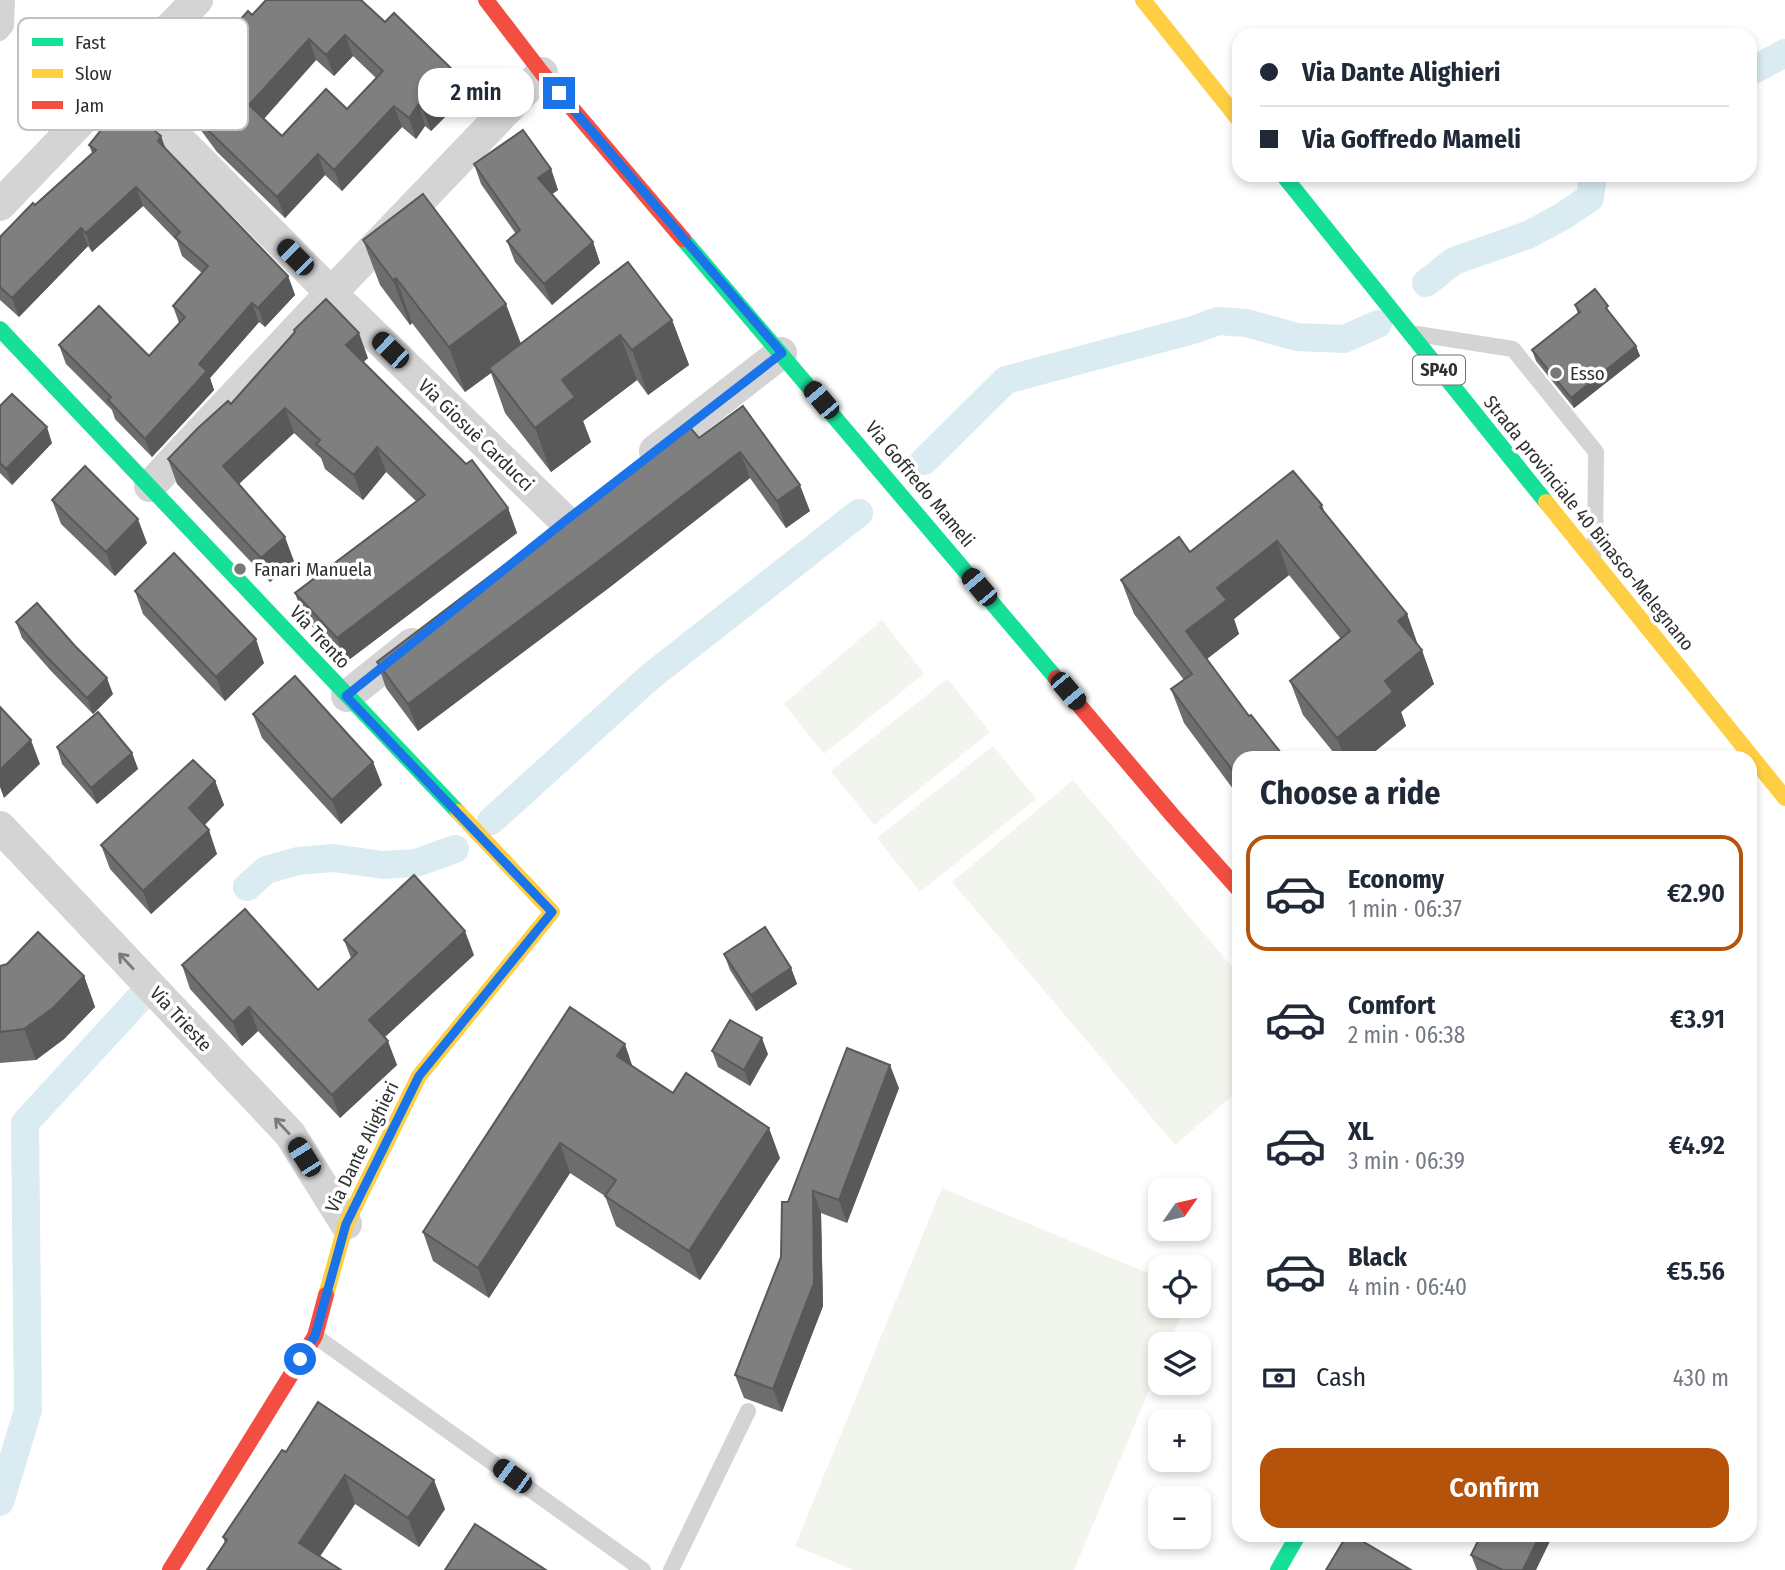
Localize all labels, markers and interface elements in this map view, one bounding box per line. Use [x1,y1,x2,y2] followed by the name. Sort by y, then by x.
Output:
[18,18,248,130] legend
[75,31,106,54] text: Fast
[1302,57,1500,88] text: Via Dante Alighieri
[75,62,112,85] text: Slow
[419,68,534,118] callout: 2 min
[543,77,575,109] route end
[450,78,502,106] text: 2 min
[75,94,104,117] text: Jam
[1302,124,1521,155] text: Via Goffredo Mameli
[273,235,318,279] car
[368,328,413,372] car
[1413,356,1465,384] road number: SP40
[1570,362,1605,385] place label: Esso
[1548,365,1564,381] marker: Esso
[414,374,538,496] street label: Via Giosuè Carducci
[800,377,843,423] car
[1479,391,1699,655] street label: Strada provinciale 40 Binasco-Melegnano
[861,416,979,552] street label: Via Goffredo Mameli
[254,558,372,581] place label: Fanari Manuela
[232,561,248,577] marker: Fanari Manuela
[958,564,1001,610] car
[285,601,355,673] street label: Via Trento
[1047,668,1090,714] car
[1260,774,1441,812] text: Choose a ride
[1264,862,1327,925] icon: car
[1348,864,1444,895] text: Economy
[1667,878,1725,909] text: €2.90
[1348,895,1462,923] text: 1 min · 06:37
[118,953,135,970] one-way arrow
[145,982,217,1056] street label: Via Trieste
[1264,988,1327,1051] icon: car
[1348,990,1436,1021] text: Comfort
[1670,1004,1725,1035] text: €3.91
[1348,1021,1465,1049] text: 2 min · 06:38
[320,1078,404,1216] street label: Via Dante Alighieri
[1264,1114,1327,1177] icon: car
[1348,1116,1374,1147] text: XL
[274,1117,290,1135] one-way arrow
[1669,1130,1725,1161] text: €4.92
[284,1134,325,1180] car
[1348,1147,1465,1175] text: 3 min · 06:39
[1148,1178,1211,1241] north arrow
[1148,1178,1211,1549] map controls
[1264,1240,1327,1303] icon: car
[1348,1242,1407,1273] text: Black
[1148,1255,1211,1318] button: locate
[1666,1256,1725,1287] text: €5.56
[1348,1273,1467,1301] text: 4 min · 06:40
[1148,1332,1211,1395] button: layers
[284,1343,316,1375] route start
[1260,1359,1298,1397] icon: cash
[1316,1362,1366,1393] text: Cash
[1673,1364,1729,1392] text: 430 m
[1148,1409,1211,1472] button: +
[1260,1448,1729,1528] button: Confirm
[489,1455,536,1497] car
[1148,1486,1211,1549] button: −

